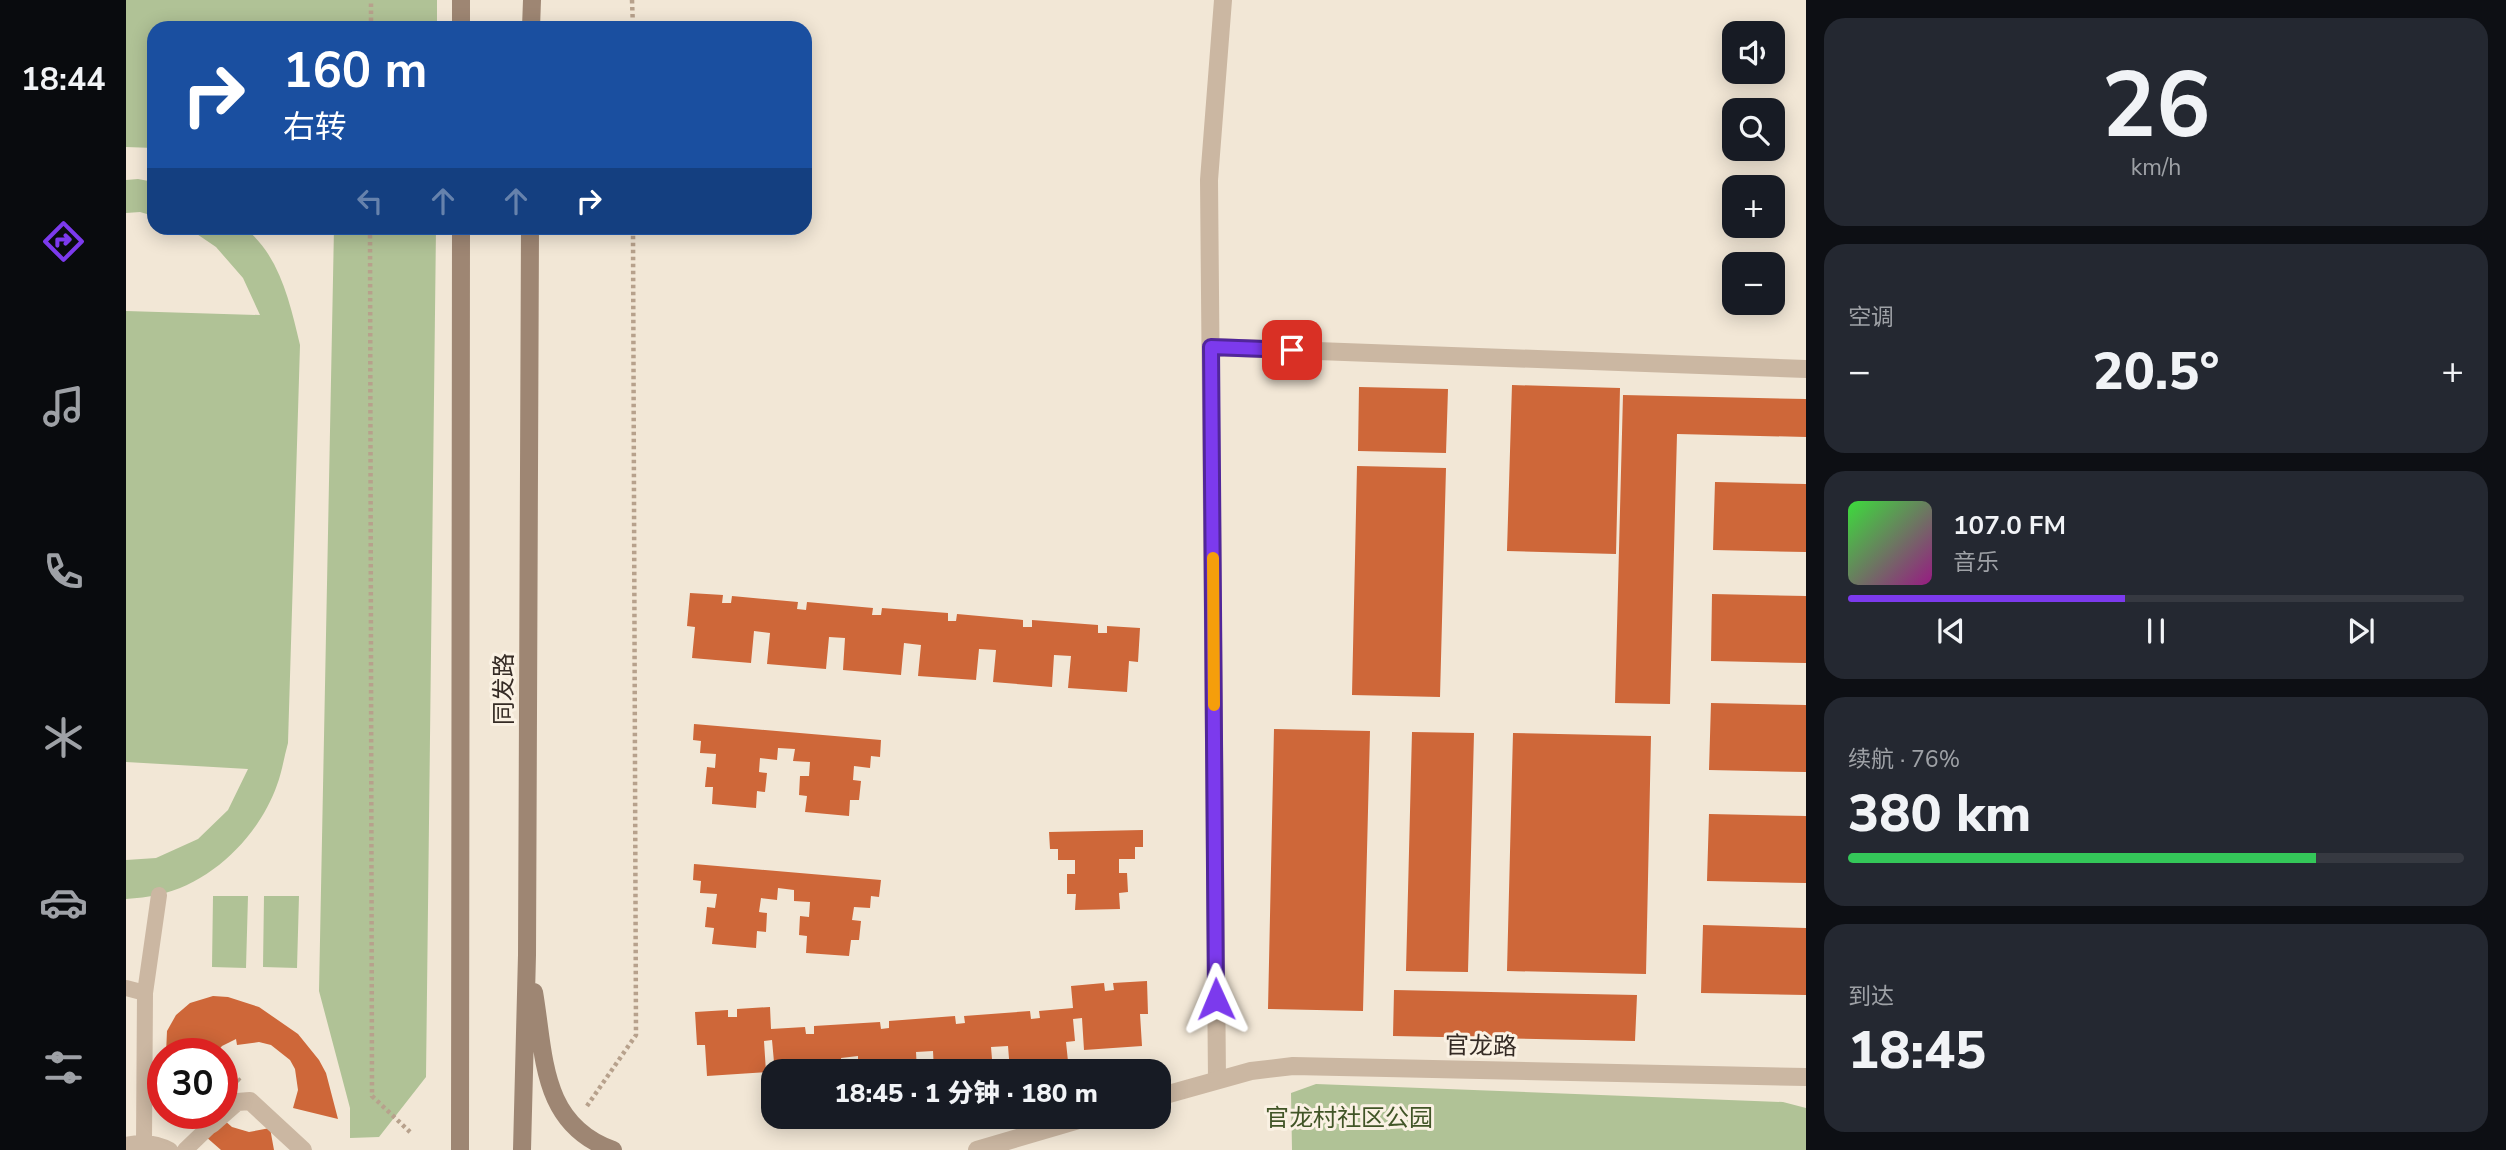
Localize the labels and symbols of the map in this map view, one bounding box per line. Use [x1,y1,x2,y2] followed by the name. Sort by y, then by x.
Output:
[1262,320,1322,380] pin
[488,653,520,725] street label: 同发路
[1179,962,1253,1036] position arrow
[1445,1029,1517,1063] street label: 官龙路
[147,1038,238,1129] speed limit sign: 30
[1265,1102,1433,1134] park label: 官龙村社区公园

